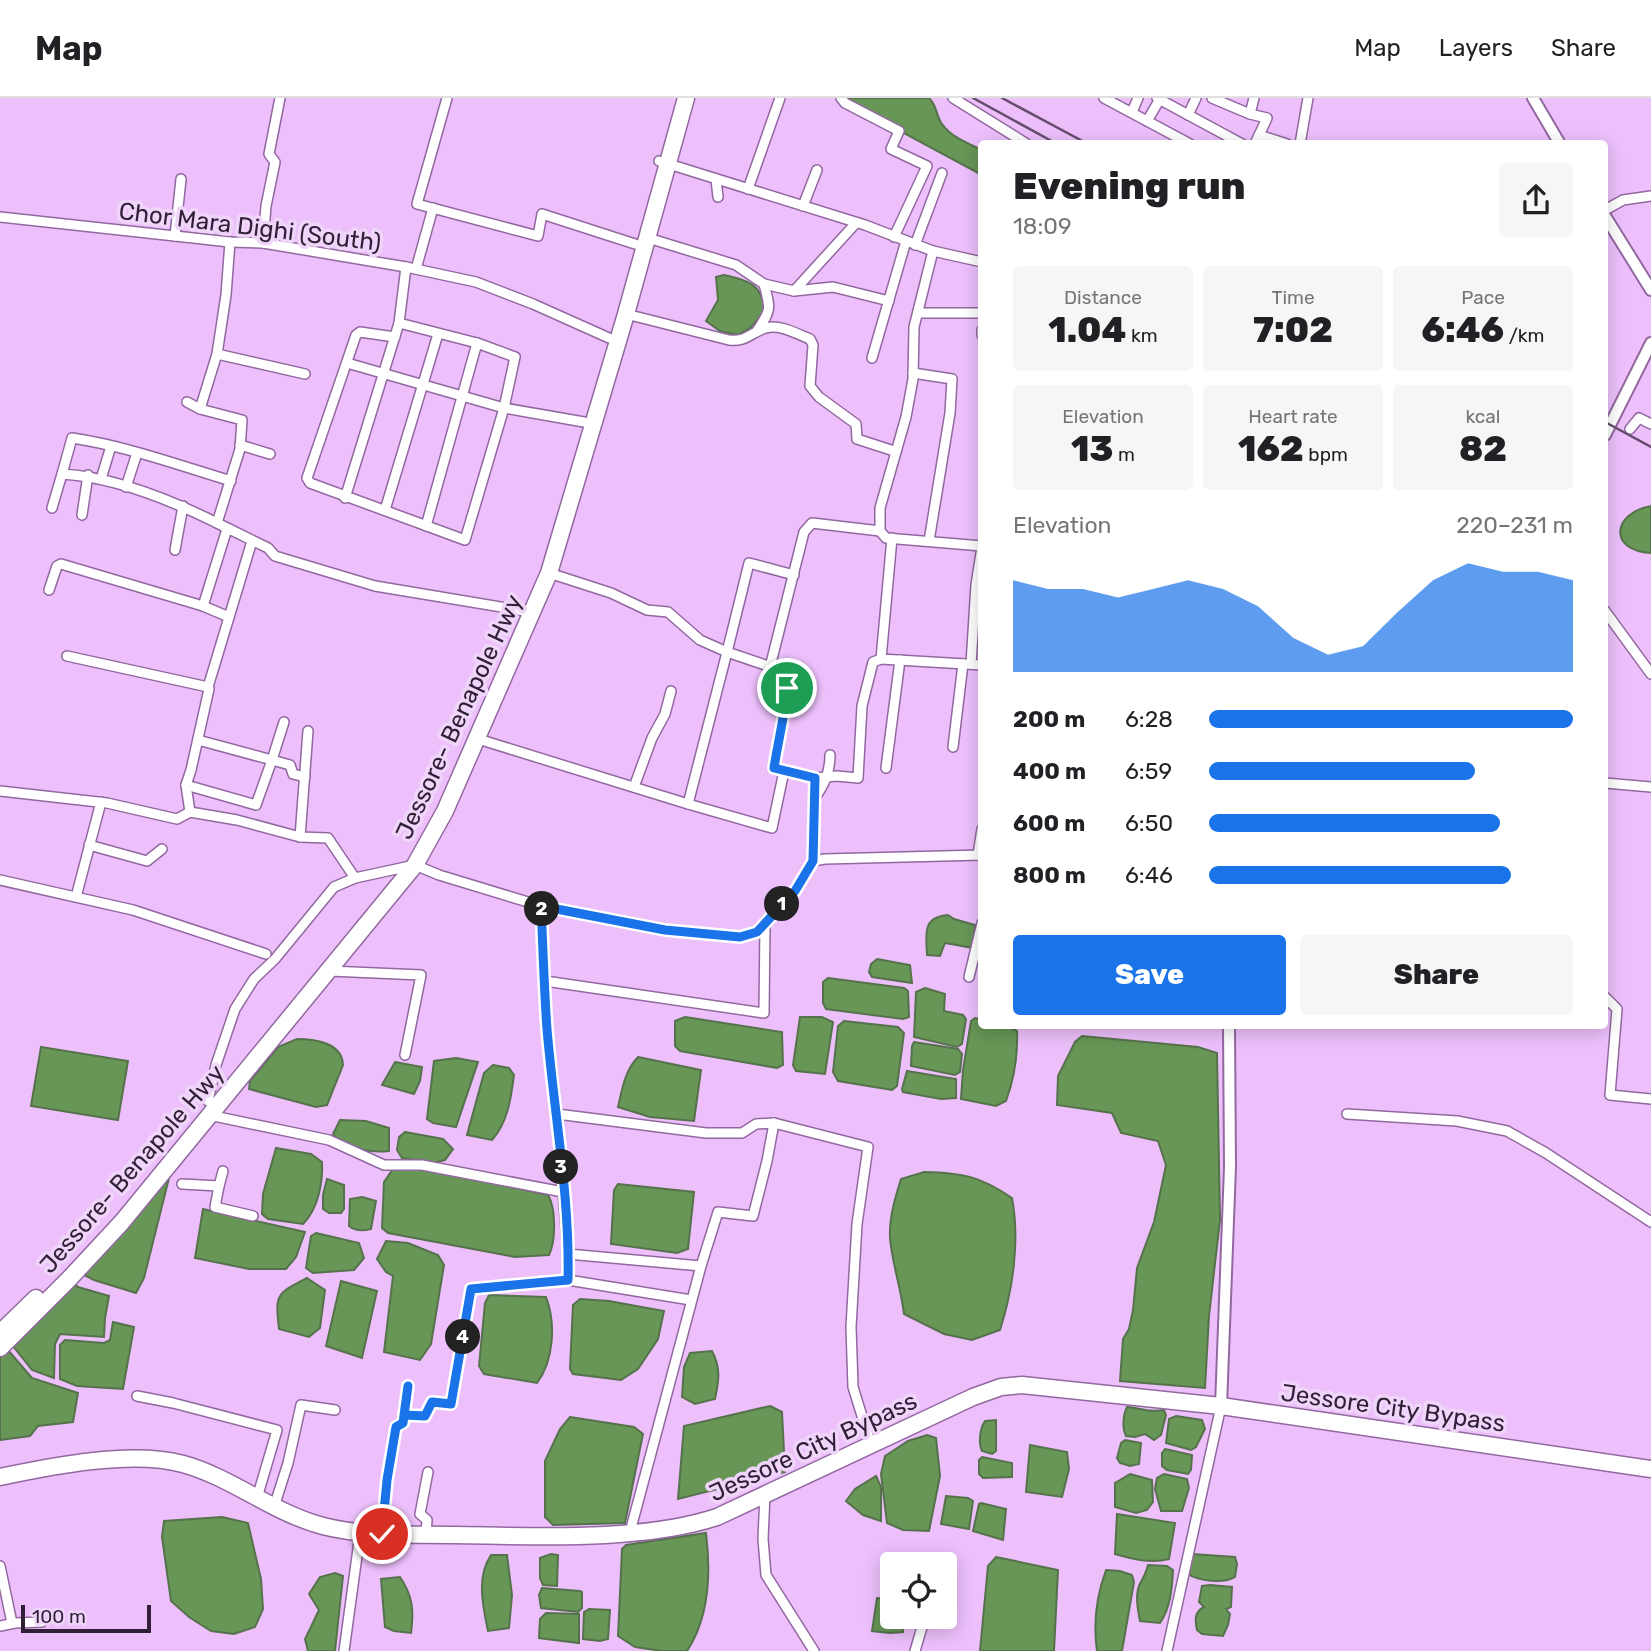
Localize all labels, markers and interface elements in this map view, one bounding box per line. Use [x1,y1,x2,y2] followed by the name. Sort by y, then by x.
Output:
[35,29,103,68] text: Map
[1354,34,1401,62] text: Map
[1439,34,1513,62] text: Layers
[1551,34,1616,62] text: Share
[1013,163,1246,209] text: Evening run
[1499,163,1573,237] button: share
[117,197,383,257] street label: Chor Mara Dighi (South)
[1013,212,1072,240] text: 18:09
[1064,286,1142,309] text: Distance
[1271,286,1315,309] text: Time
[1461,286,1505,309] text: Pace
[1048,309,1126,351] text: 1.04
[1253,309,1333,351] text: 7:02
[1421,309,1504,351] text: 6:46
[1126,324,1158,347] text: km
[1504,324,1545,347] text: /km
[1062,405,1144,428] text: Elevation
[1248,405,1338,428] text: Heart rate
[1466,405,1500,428] text: kcal
[1071,428,1113,470] text: 13
[1238,428,1304,470] text: 162
[1459,428,1507,470] text: 82
[1113,443,1135,466] text: m
[1304,443,1348,466] text: bpm
[1013,511,1112,539] text: Elevation
[1456,511,1573,539] text: 220–231 m
[390,590,528,844] street label: Jessore- Benapole Hwy
[757,658,817,718] pin
[768,669,806,707] icon: arrive
[1013,705,1085,733] text: 200 m
[1125,705,1173,733] text: 6:28
[1013,757,1086,785] text: 400 m
[1125,757,1172,785] text: 6:59
[1013,809,1085,837] text: 600 m
[1125,809,1173,837] text: 6:50
[1013,861,1086,889] text: 800 m
[1125,861,1173,889] text: 6:46
[764,886,800,922] pin: 1
[524,892,560,926] pin: 2
[777,892,786,915] text: 1
[535,897,548,920] text: 2
[1013,935,1286,1015] button: Save
[1300,935,1573,1015] button: Share
[34,1059,230,1279] street label: Jessore- Benapole Hwy
[544,1150,578,1184] pin: 3
[554,1155,567,1178] text: 3
[446,1320,480,1354] pin: 4
[456,1325,469,1348] text: 4
[1279,1378,1507,1438] street label: Jessore City Bypass
[705,1387,921,1507] street label: Jessore City Bypass
[352,1504,412,1564] pin
[363,1515,401,1553] icon: check
[880,1552,957,1629] map controls
[880,1552,957,1629] button: locate
[21,1602,150,1634] scale bar
[32,1605,86,1628] text: 100 m

